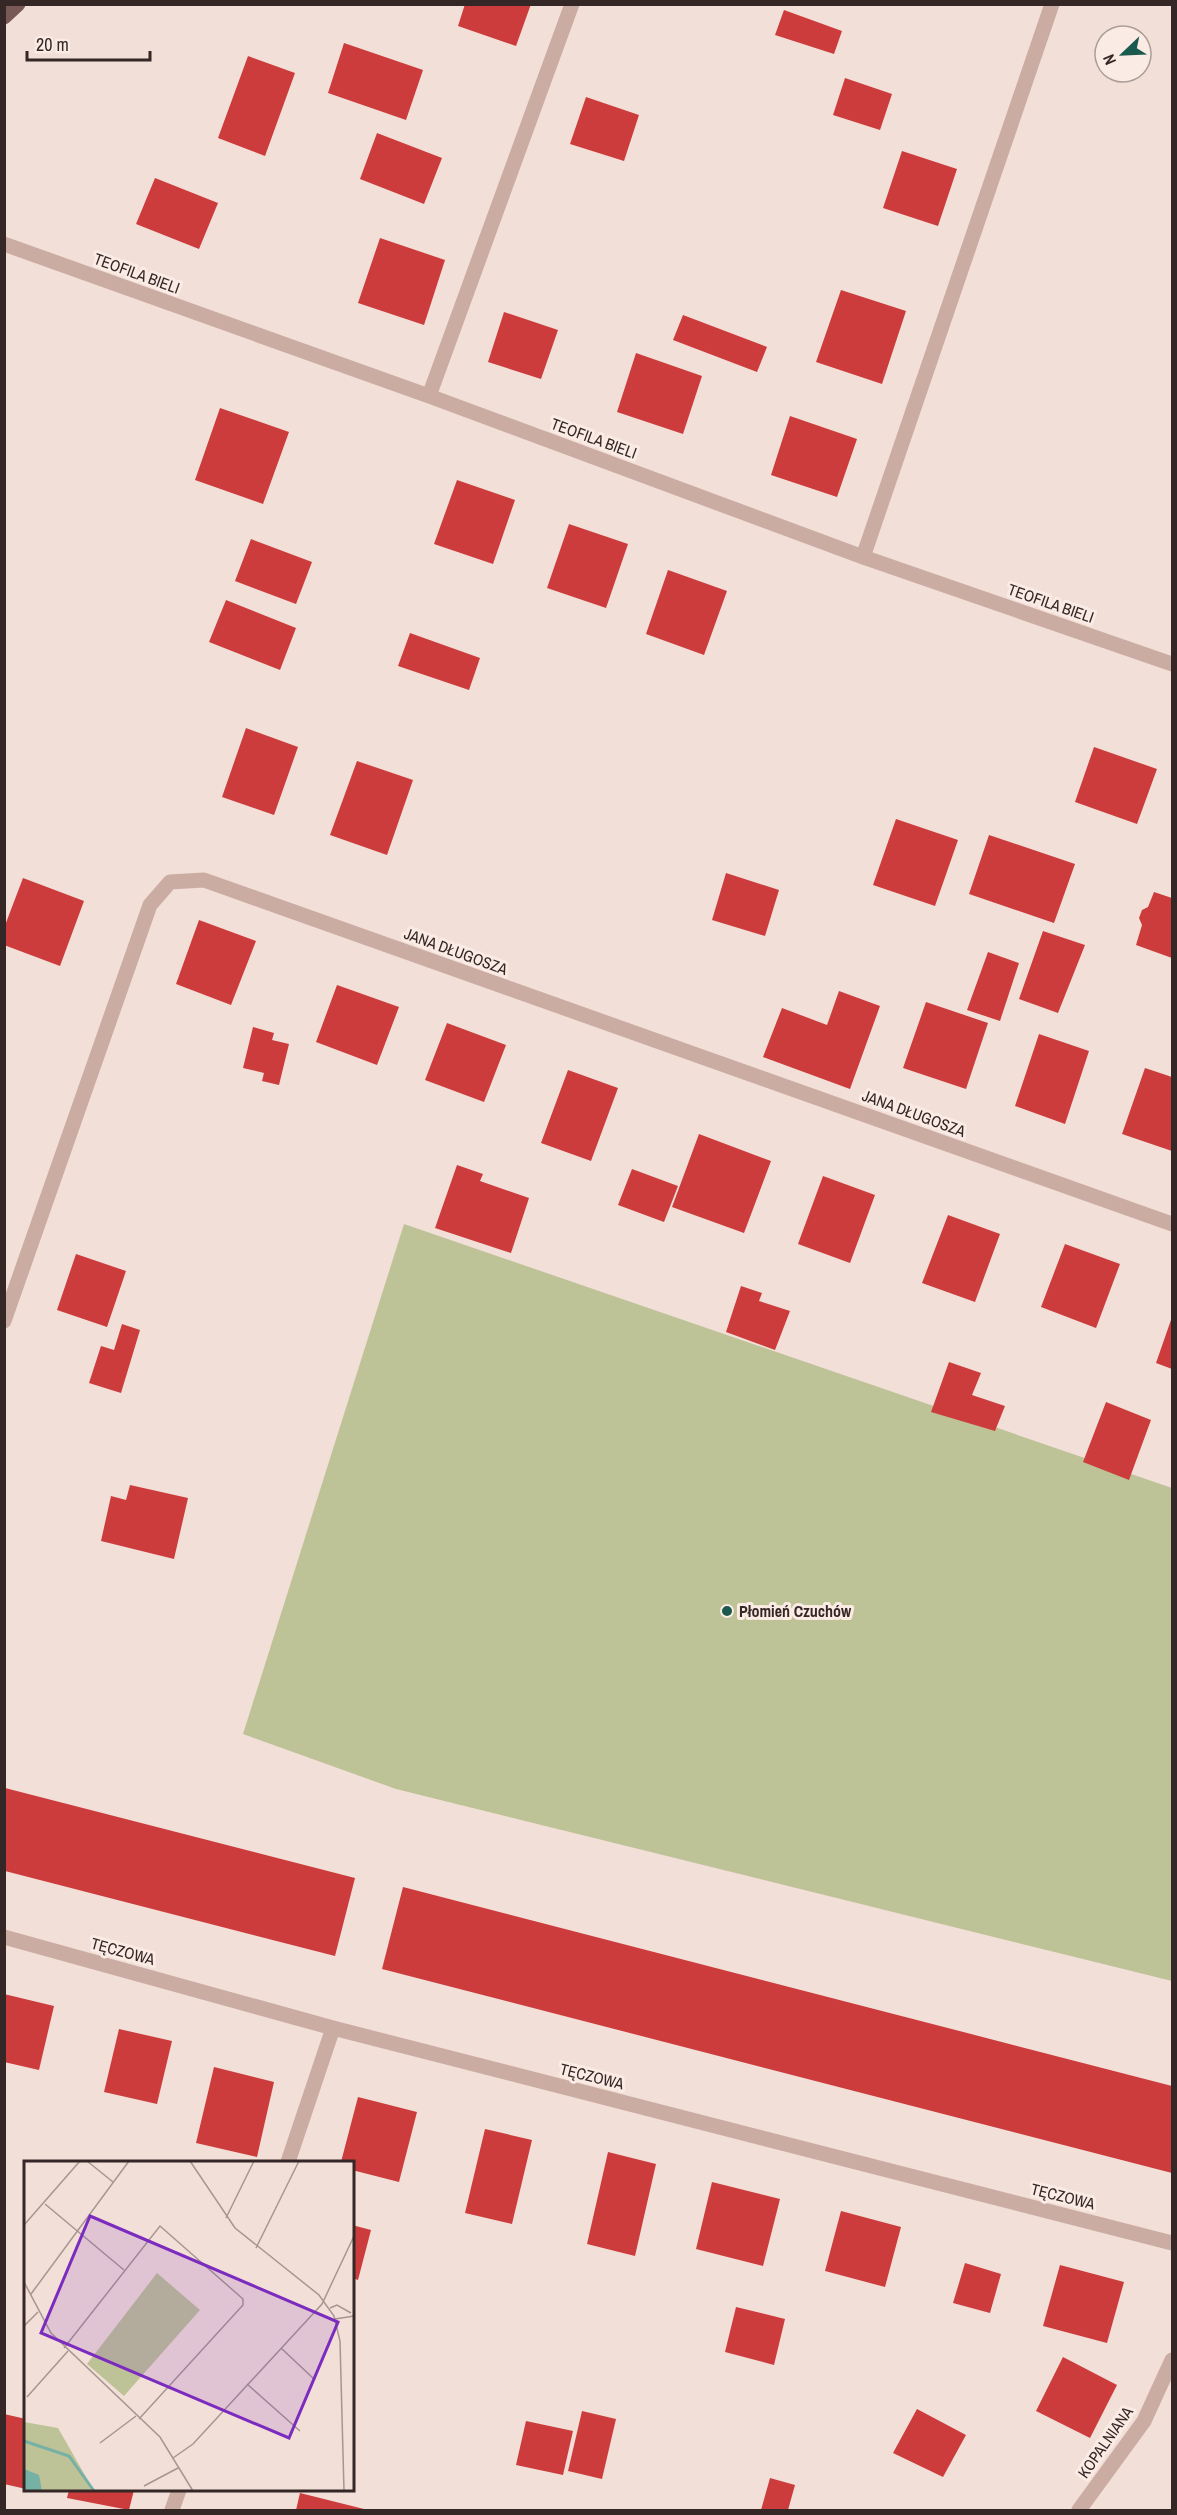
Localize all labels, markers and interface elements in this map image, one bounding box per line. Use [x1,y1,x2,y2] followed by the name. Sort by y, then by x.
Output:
[27,24,150,62] scale bar
[1093,24,1153,84] north arrow
[36,32,69,57] text: 20 m
[1097,51,1121,69] text: N
[91,247,183,299] street label: TEOFILA BIELI
[548,412,640,464] street label: TEOFILA BIELI
[1005,578,1097,628] street label: TEOFILA BIELI
[401,922,511,980] street label: JANA DŁUGOSZA
[859,1084,969,1142] street label: JANA DŁUGOSZA
[739,1600,852,1622] place label: Płomień Czuchów
[720,1604,734,1618] marker: Płomień Czuchów
[89,1932,158,1970] street label: TĘCZOWA
[558,2057,626,2095] street label: TĘCZOWA
[24,2161,354,2491] inset map
[1029,2177,1097,2215] street label: TĘCZOWA
[1072,2402,1138,2482] street label: KOPALNIANA

